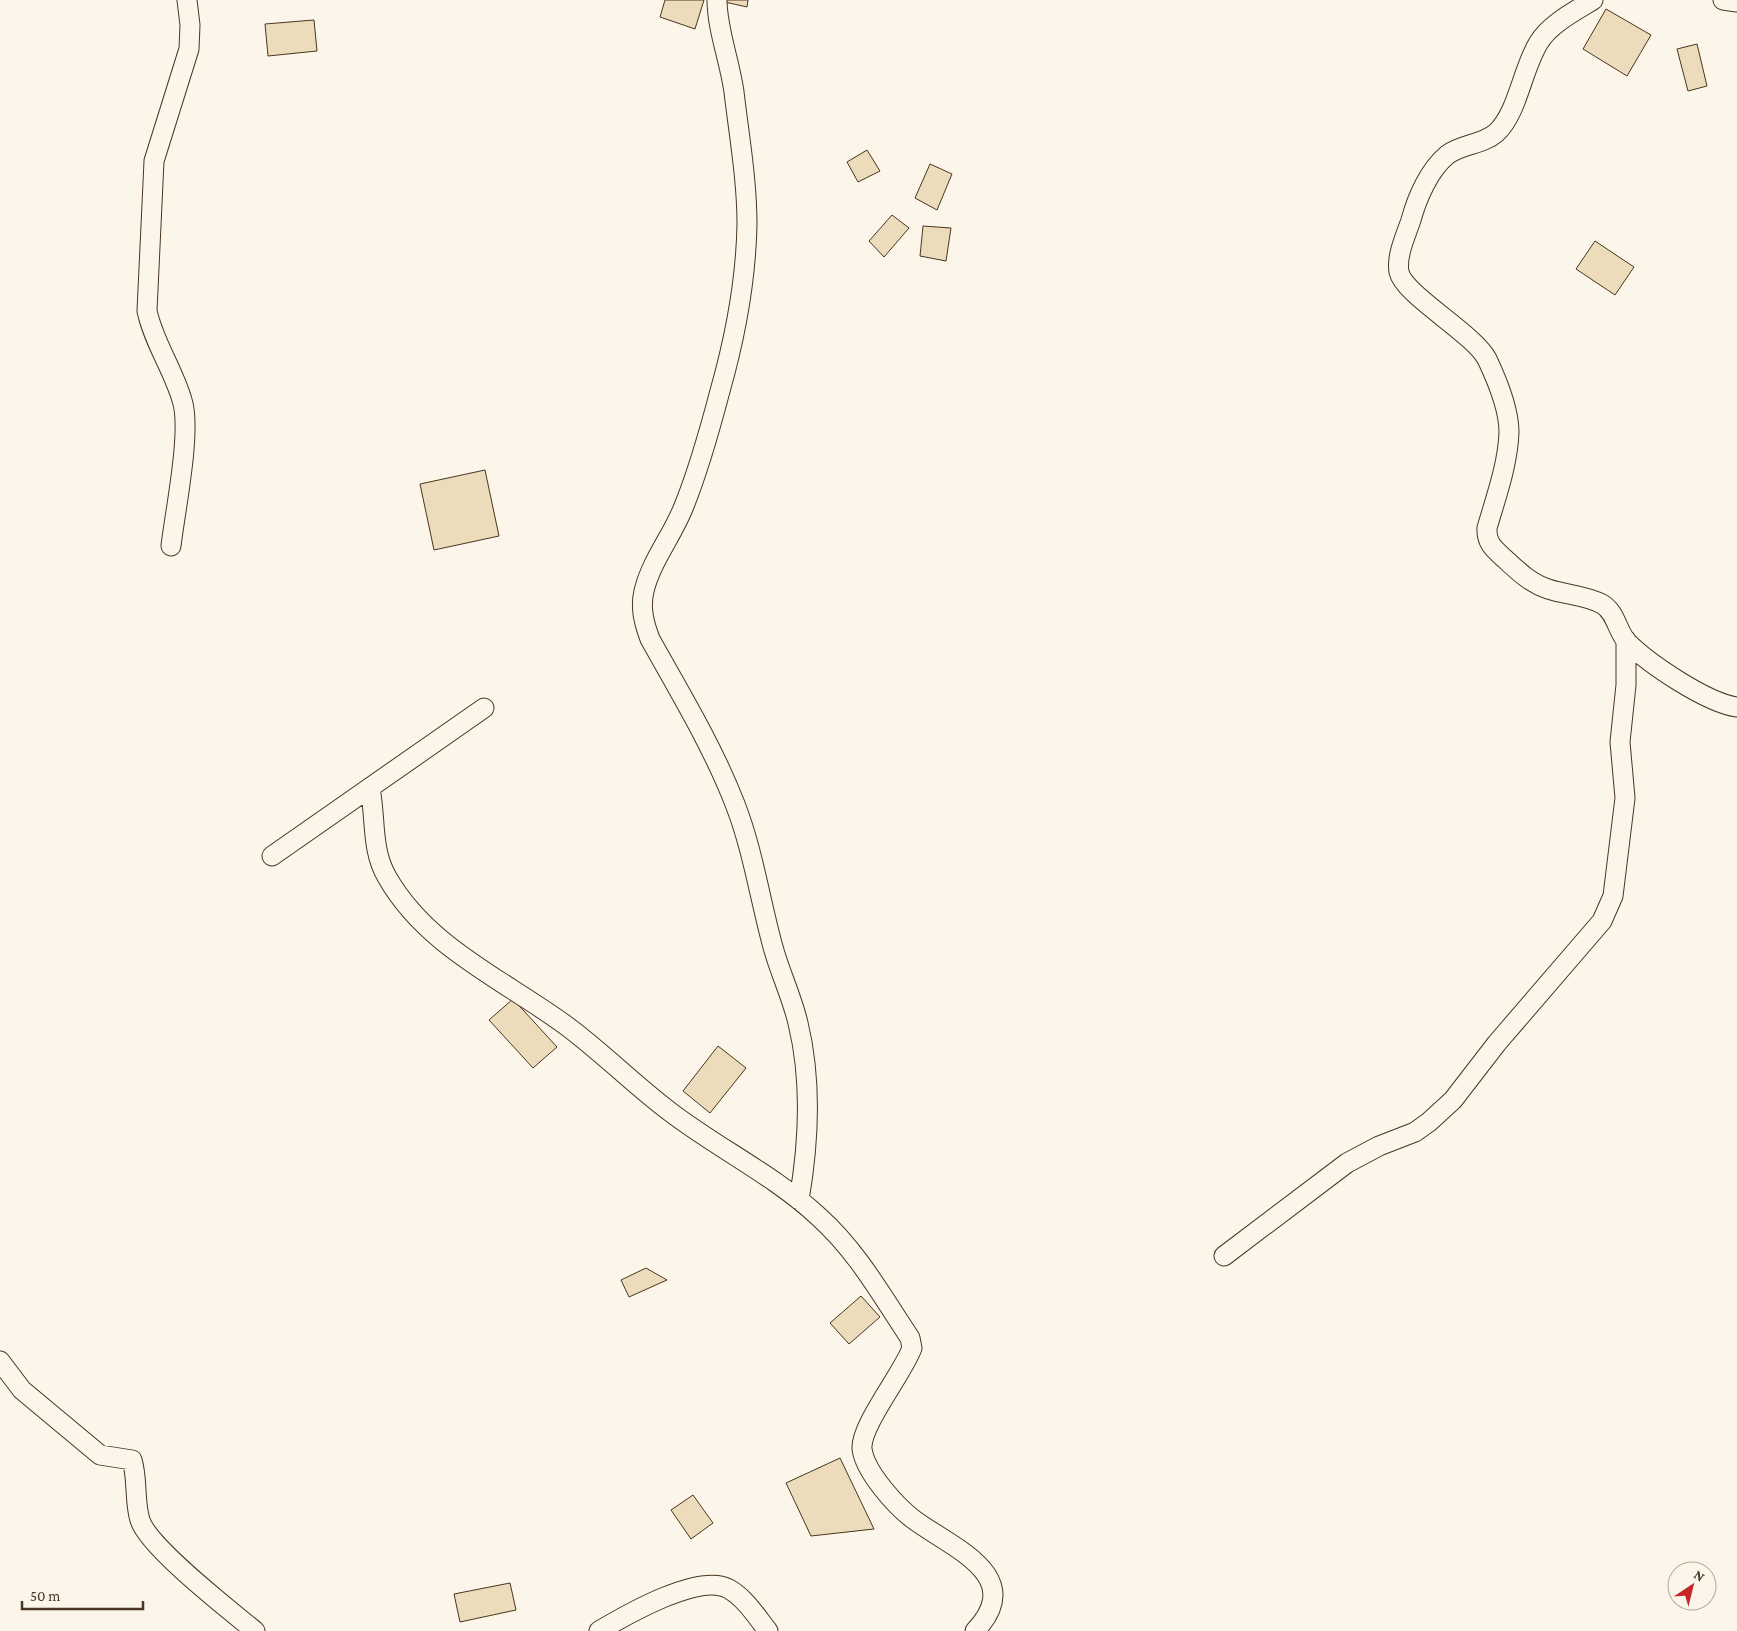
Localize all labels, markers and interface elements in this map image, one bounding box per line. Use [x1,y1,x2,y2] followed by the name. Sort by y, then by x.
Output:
[1667,1561,1717,1611] north arrow
[1691,1566,1708,1585] text: N
[22,1578,144,1610] scale bar
[30,1588,60,1604] text: 50 m

